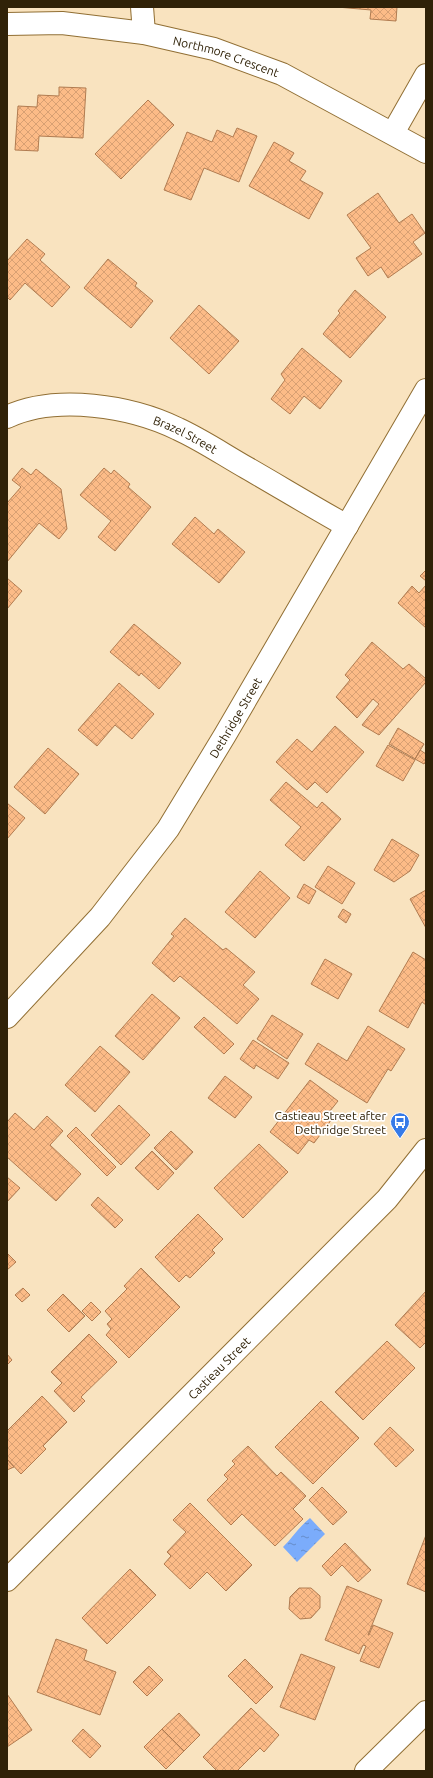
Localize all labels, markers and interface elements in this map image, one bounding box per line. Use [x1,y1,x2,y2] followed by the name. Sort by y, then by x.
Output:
[172,33,281,79] street label: Northmore Crescent
[152,413,220,456] street label: Brazel Street
[206,675,264,760] street label: Dethridge Street
[274,1109,386,1136] place label: Castieau Street after Dethridge Street
[389,1111,411,1139] bus stop icon: Castieau Street after Dethridge Street
[185,1334,253,1401] street label: Castieau Street

